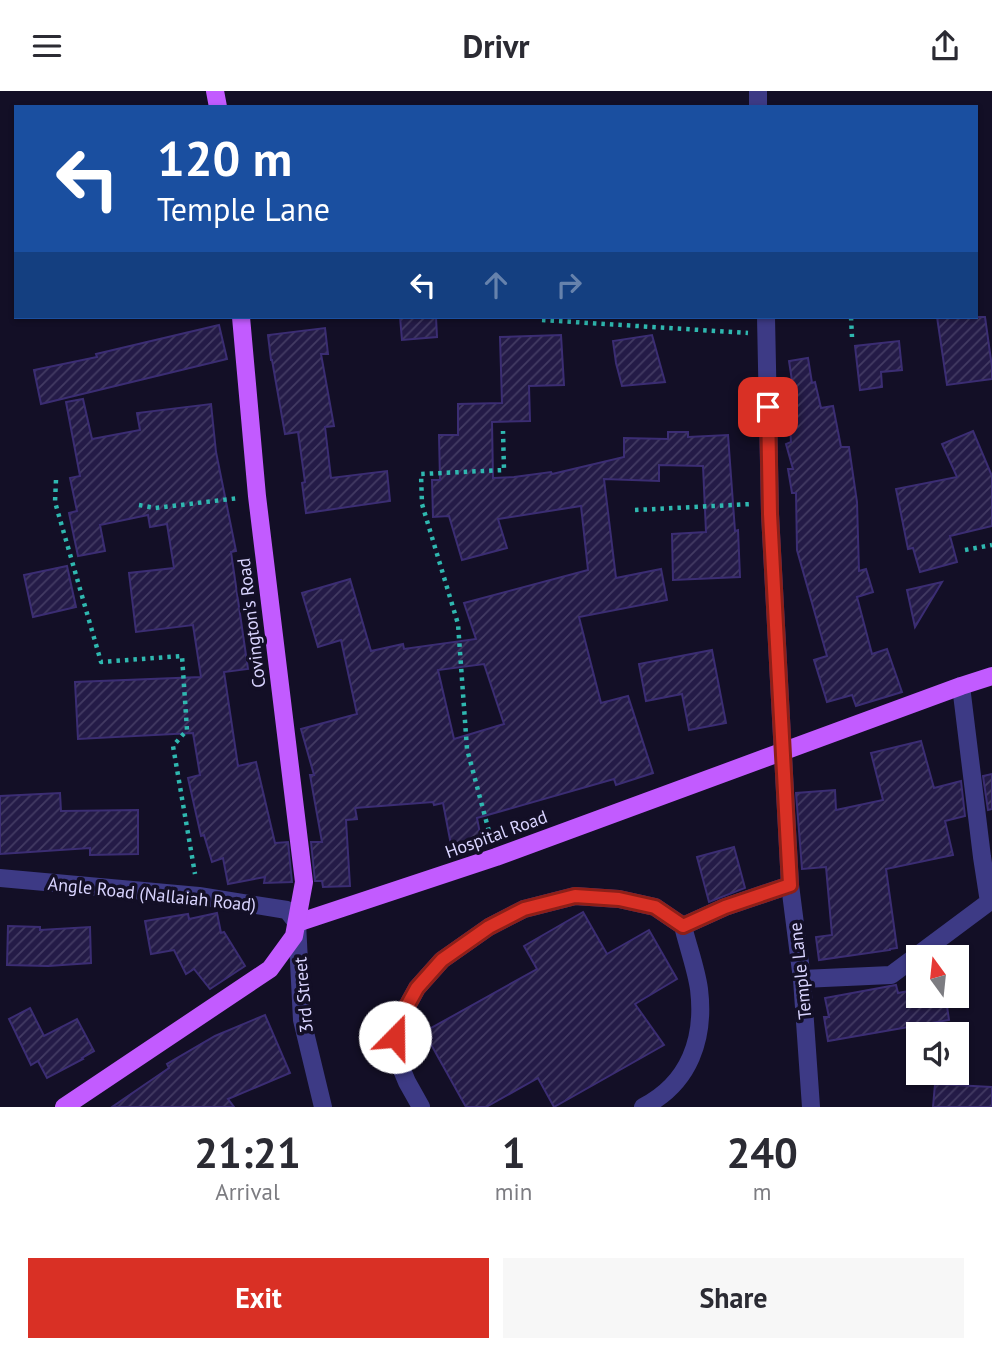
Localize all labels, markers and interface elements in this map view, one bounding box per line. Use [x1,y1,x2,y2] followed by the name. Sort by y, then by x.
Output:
[462,25,530,67] text: Drivr
[28,27,66,65] icon: menu
[926,27,964,65] icon: share
[157,126,292,190] text: 120 m
[42,133,133,224] icon: left
[157,188,330,230] text: Temple Lane
[404,266,442,304] icon: left
[477,266,515,304] icon: ahead
[550,266,588,304] icon: right
[738,377,798,437] pin
[749,388,787,426] icon: arrive
[232,557,270,689] street label: Covington's Road
[442,805,550,863] street label: Hospital Road
[47,872,257,916] street label: Angle Road (Nallaiah Road)
[783,921,817,1021] street label: Temple Lane
[906,945,970,1008] north arrow
[906,945,969,1085] map controls
[288,956,318,1034] street label: 3rd Street
[358,1000,432,1074] position arrow
[906,1022,969,1085] button: sound
[194,1125,301,1180] text: 21:21
[502,1125,525,1180] text: 1
[726,1125,798,1180] text: 240
[215,1177,280,1206] text: Arrival
[495,1177,532,1206] text: min
[753,1177,771,1206] text: m
[28,1258,489,1338] button: Exit
[503,1258,964,1338] button: Share

